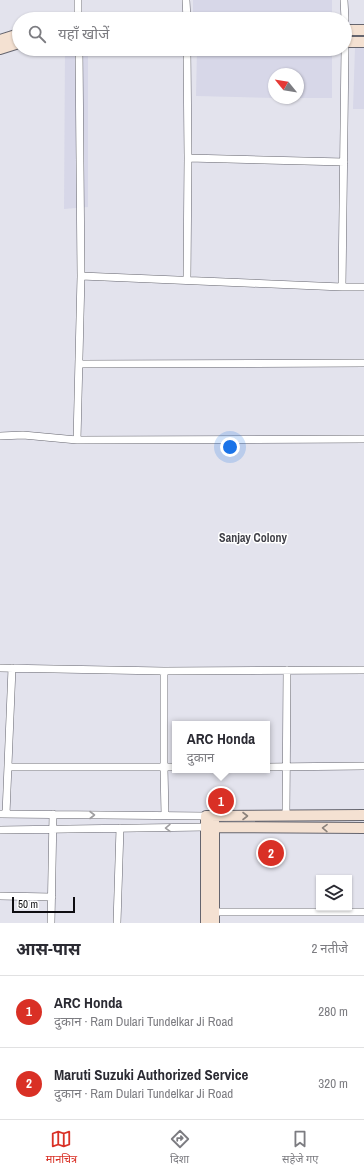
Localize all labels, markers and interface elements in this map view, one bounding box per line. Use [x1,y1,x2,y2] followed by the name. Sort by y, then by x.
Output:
[12,12,352,56] search box
[26,23,48,45] icon: search
[58,23,109,44] text: यहाँ खोजें
[268,68,304,104] north arrow
[220,437,240,457] your location
[219,530,287,546] district label: Sanjay Colony
[172,721,270,773] popup
[187,728,255,749] text: ARC Honda
[187,749,214,766] text: दुकान
[208,786,234,816] pin: 1
[89,811,95,819] one-way arrow
[242,812,248,820] one-way arrow
[165,823,171,832] one-way arrow
[322,823,328,832] one-way arrow
[258,838,284,868] pin: 2
[316,875,352,911] map controls
[316,875,352,911] button: layers
[12,895,75,914] scale bar
[18,897,38,911] text: 50 m
[16,937,81,960] text: आस-पास
[311,940,348,957] text: 2 नतीजे
[54,992,122,1013] text: ARC Honda
[26,1003,32,1020] text: 1
[318,1003,348,1020] text: 280 m
[54,1013,233,1030] text: दुकान · Ram Dulari Tundelkar Ji Road
[54,1064,248,1085] text: Maruti Suzuki Authorized Service
[26,1075,32,1092] text: 2
[318,1075,348,1092] text: 320 m
[54,1085,233,1102] text: दुकान · Ram Dulari Tundelkar Ji Road
[46,1128,77,1167] tab: मानचित्र
[169,1128,191,1167] tab: दिशा
[282,1128,318,1167] tab: सहेजे गए

